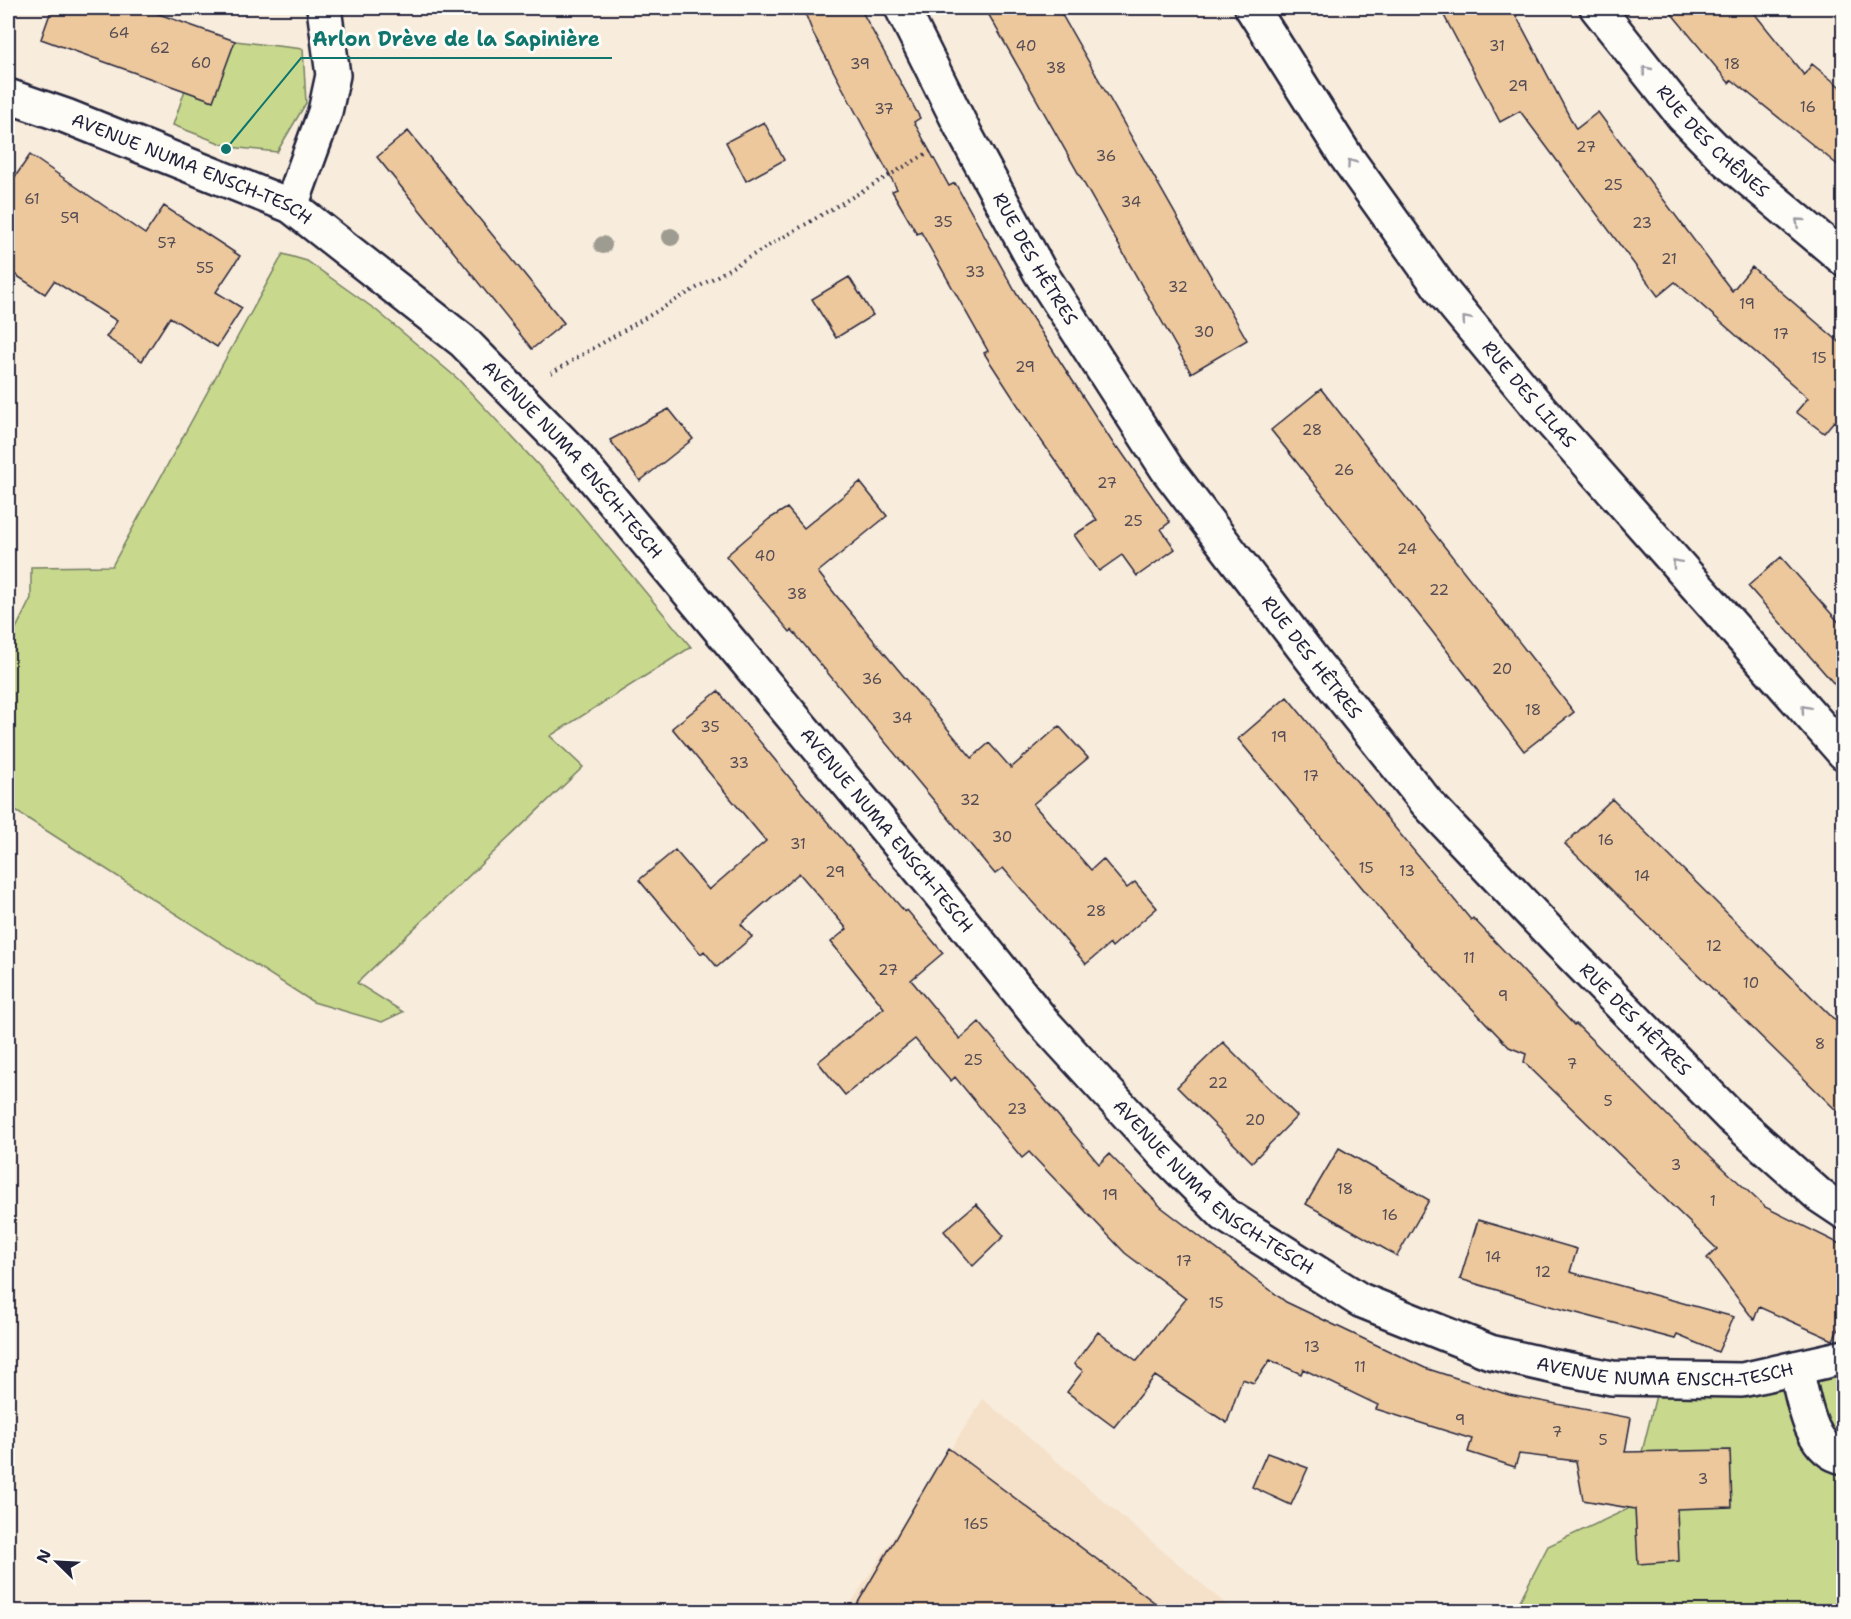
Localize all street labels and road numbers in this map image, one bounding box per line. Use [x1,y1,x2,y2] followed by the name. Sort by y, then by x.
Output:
[1651,80,1774,203] street label: RUE DES CHÊNES
[68,107,317,230] street label: AVENUE NUMA ENSCH-TESCH
[987,188,1083,330] street label: RUE DES HÊTRES
[1477,336,1581,453] street label: RUE DES LILAS
[477,355,668,564] street label: AVENUE NUMA ENSCH-TESCH
[1256,591,1367,724] street label: RUE DES HÊTRES
[795,723,979,938] street label: AVENUE NUMA ENSCH-TESCH
[1574,958,1696,1081] street label: RUE DES HÊTRES
[1108,1094,1319,1280] street label: AVENUE NUMA ENSCH-TESCH
[1534,1351,1796,1392] street label: AVENUE NUMA ENSCH-TESCH

